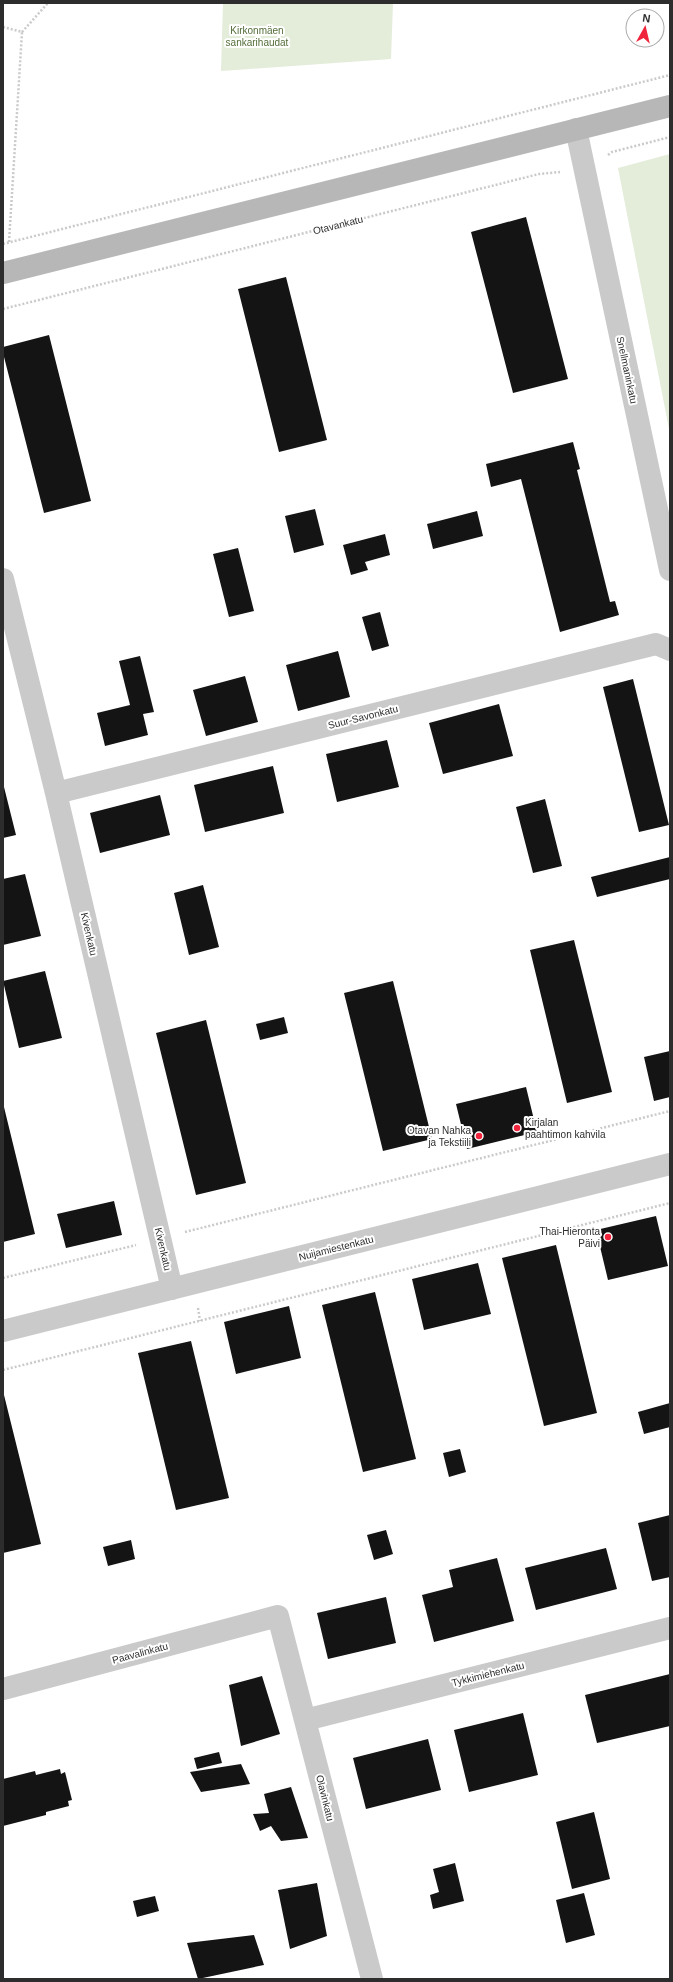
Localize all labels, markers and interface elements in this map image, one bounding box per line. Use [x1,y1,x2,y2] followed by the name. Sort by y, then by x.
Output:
[625,8,665,48] north arrow
[642,12,651,25] text: N
[226,25,289,48] park label: Kirkonmäen sankarihaudat
[312,213,364,237] street label: Otavankatu
[615,335,639,405] street label: Snellmaninkatu
[327,703,399,731] street label: Suur-Savonkatu
[79,911,99,957] street label: Kivenkatu
[525,1117,606,1140] place label: Kirjalan paahtimon kahvila
[512,1123,522,1133] marker: Kirjalan paahtimon kahvila
[407,1125,471,1148] place label: Otavan Nahka ja Tekstiili
[474,1131,484,1141] marker: Otavan Nahka ja Tekstiili
[153,1226,173,1272] street label: Kivenkatu
[539,1226,600,1249] place label: Thai-Hieronta Päivi
[603,1232,613,1242] marker: Thai-Hieronta Päivi
[297,1233,375,1263] street label: Nuijamiestenkatu
[111,1640,169,1666] street label: Paavalinkatu
[451,1660,525,1688] street label: Tykkimiehenkatu
[314,1774,336,1822] street label: Olavinkatu

